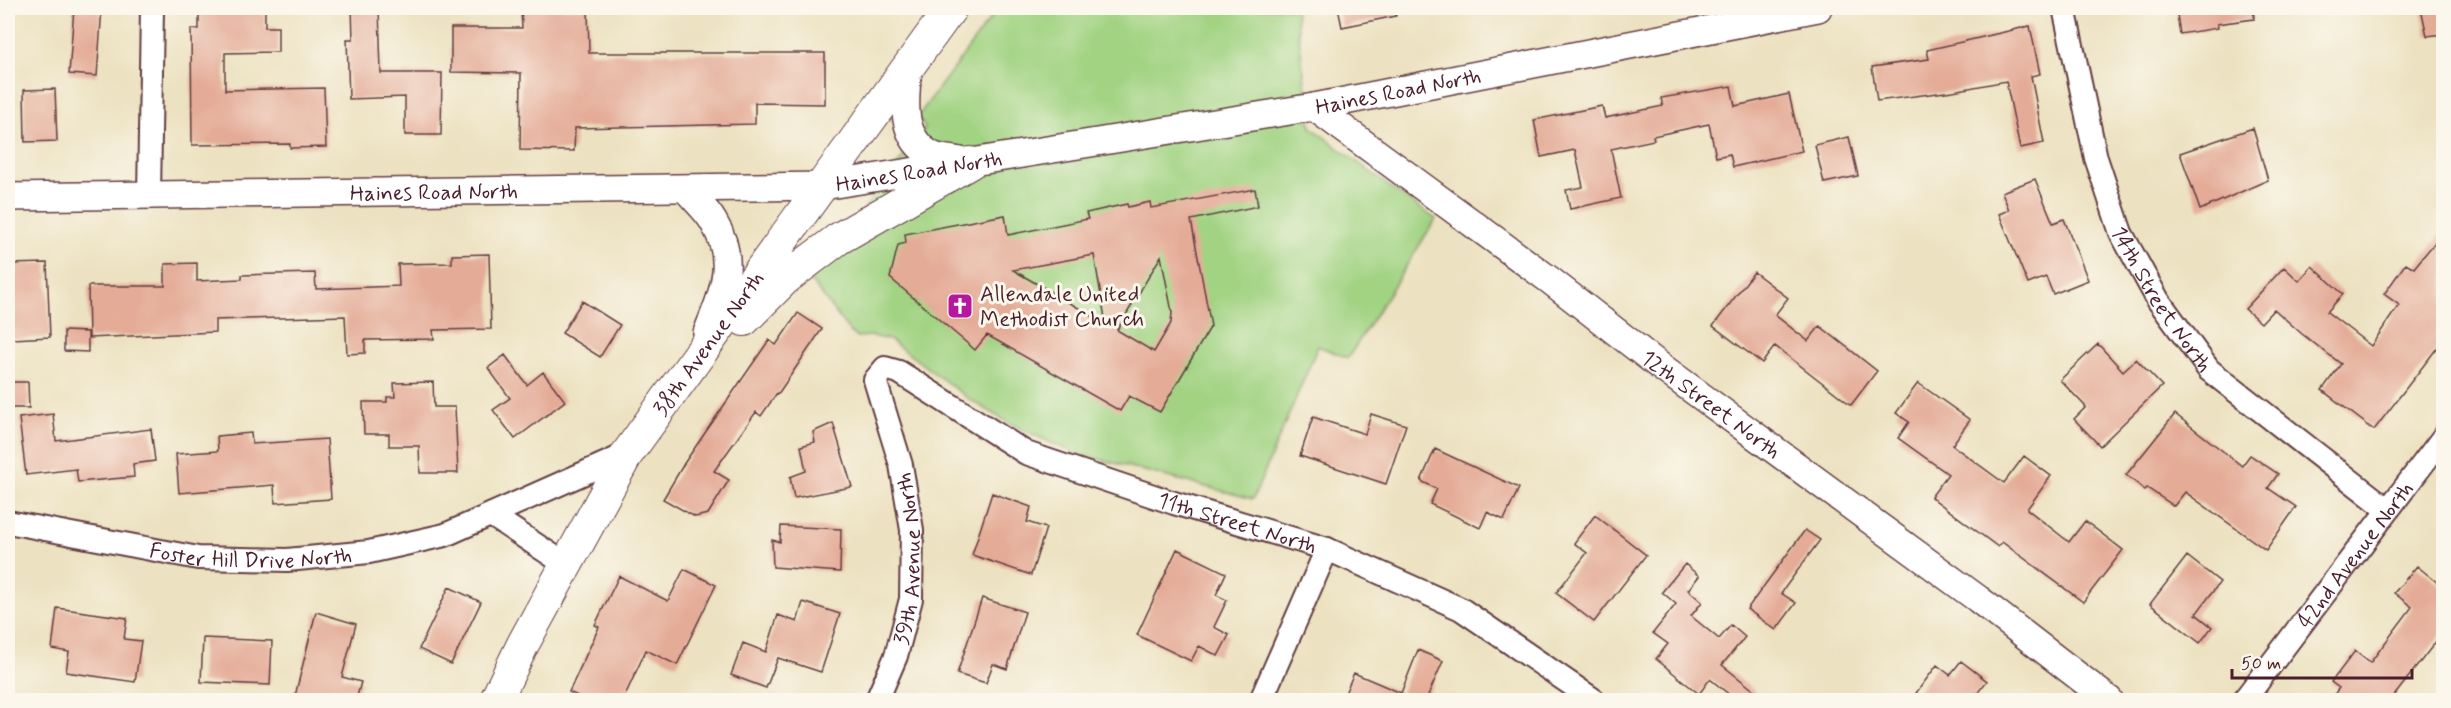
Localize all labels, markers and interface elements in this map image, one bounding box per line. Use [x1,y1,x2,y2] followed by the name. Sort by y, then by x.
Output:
[1313,63,1484,122] street label: Haines Road North
[834,145,1004,200] street label: Haines Road North
[350,178,518,208] street label: Haines Road North
[2104,223,2218,378] street label: 14th Street North
[647,266,771,422] street label: 38th Avenue North
[980,281,1144,334] place label: Allendale United Methodist Church
[945,291,975,321] church icon: Allendale United Methodist Church
[1635,344,1786,466] street label: 12th Street North
[888,470,928,648] street label: 39th Avenue North
[2292,476,2421,634] street label: 42nd Avenue North
[1154,487,1320,561] street label: 11th Street North
[147,537,353,576] street label: Foster Hill Drive North
[2232,642,2412,680] scale bar
[2241,652,2281,676] text: 50 m

